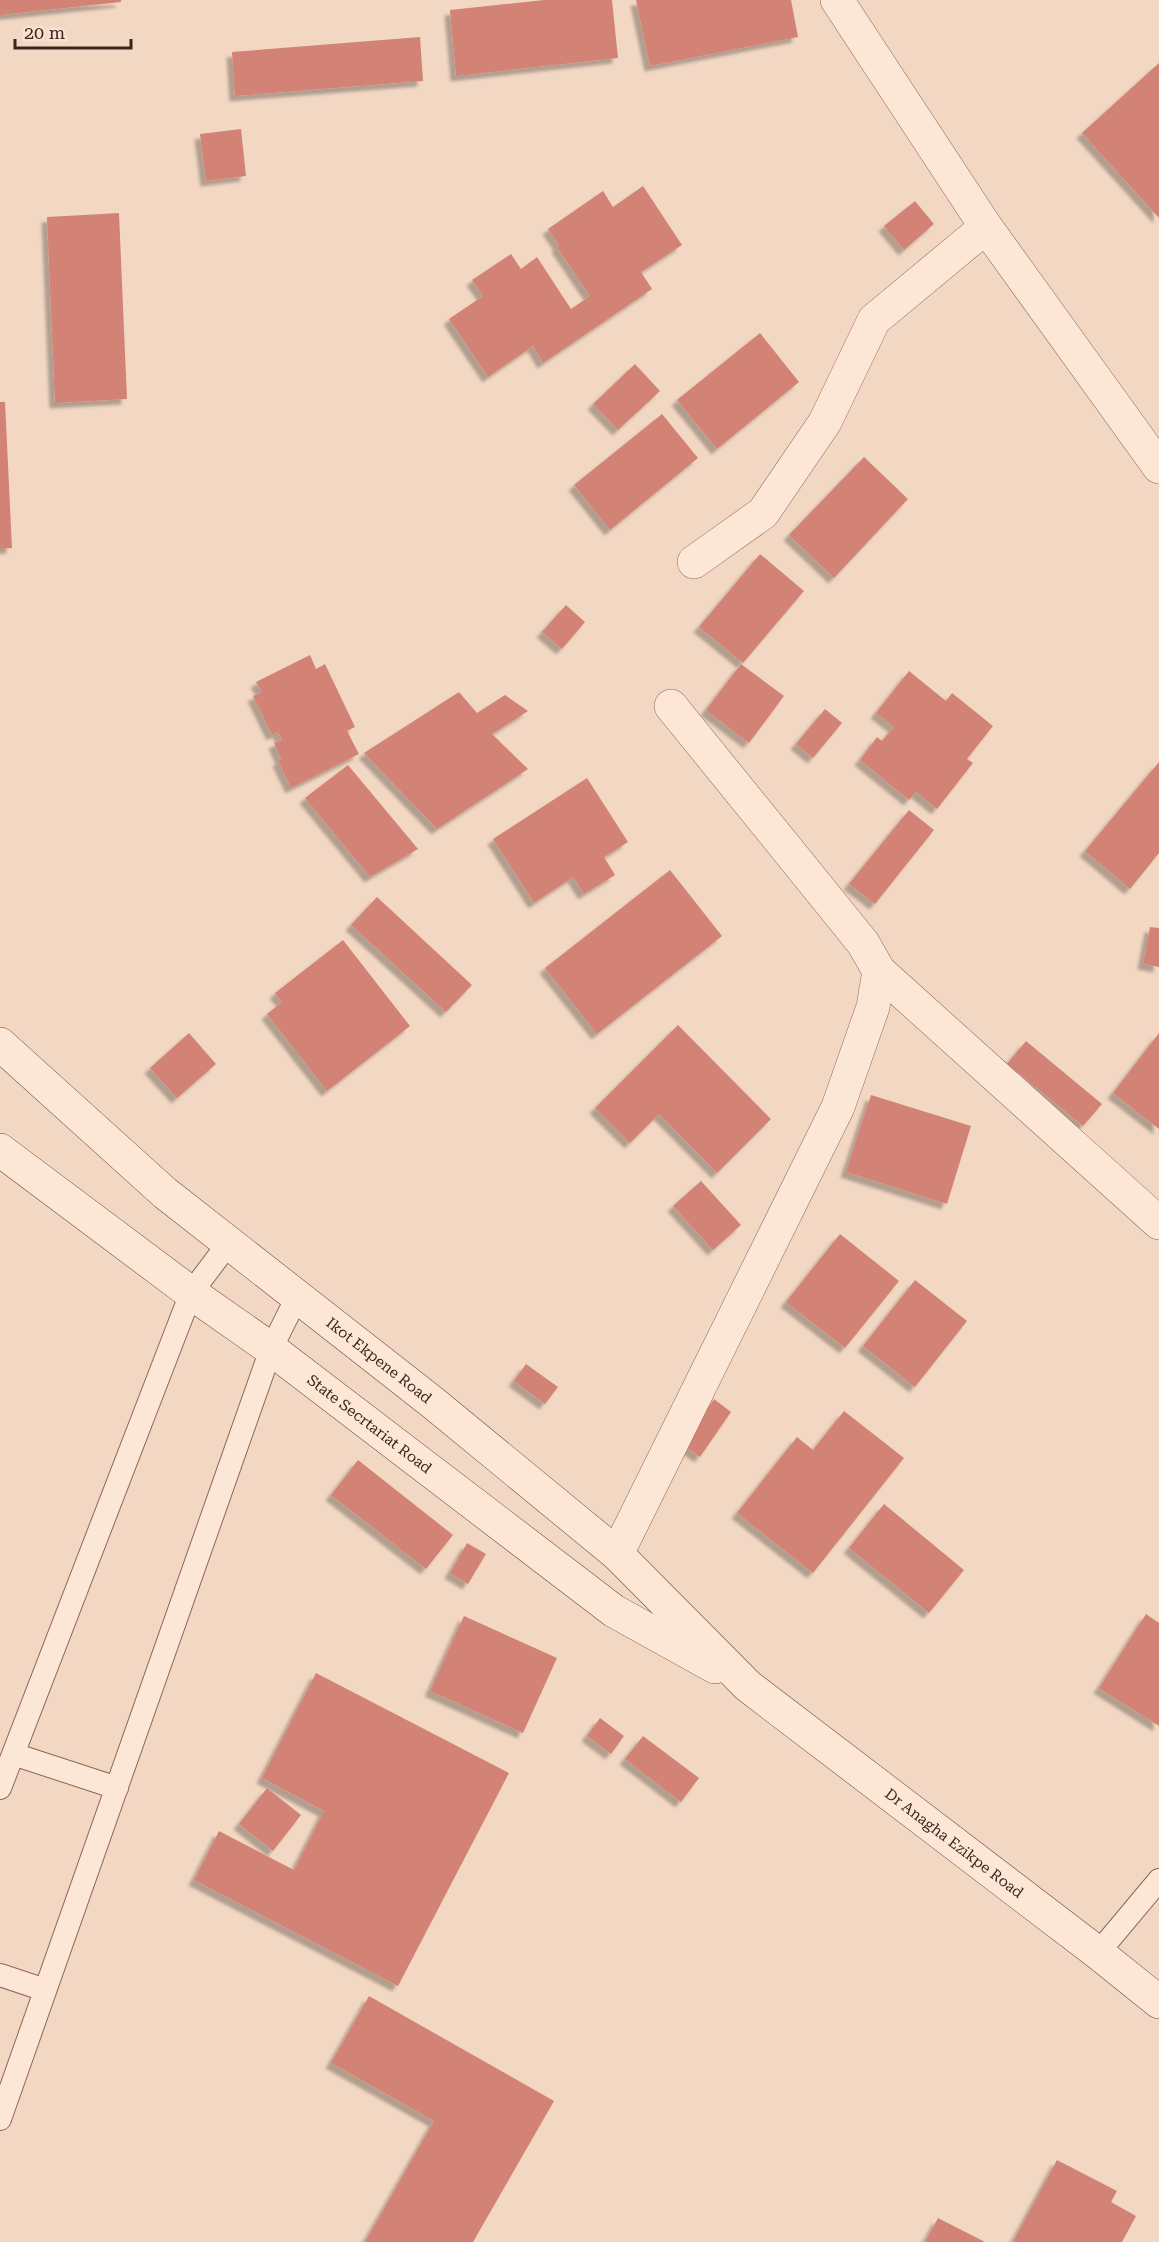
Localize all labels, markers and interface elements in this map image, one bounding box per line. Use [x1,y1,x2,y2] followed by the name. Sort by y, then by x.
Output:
[15,12,130,50] scale bar
[24,22,65,43] text: 20 m
[323,1314,436,1407] street label: Ikot Ekpene Road
[304,1371,435,1478] street label: State Secrtariat Road
[881,1785,1027,1902] street label: Dr Anagha Ezikpe Road

